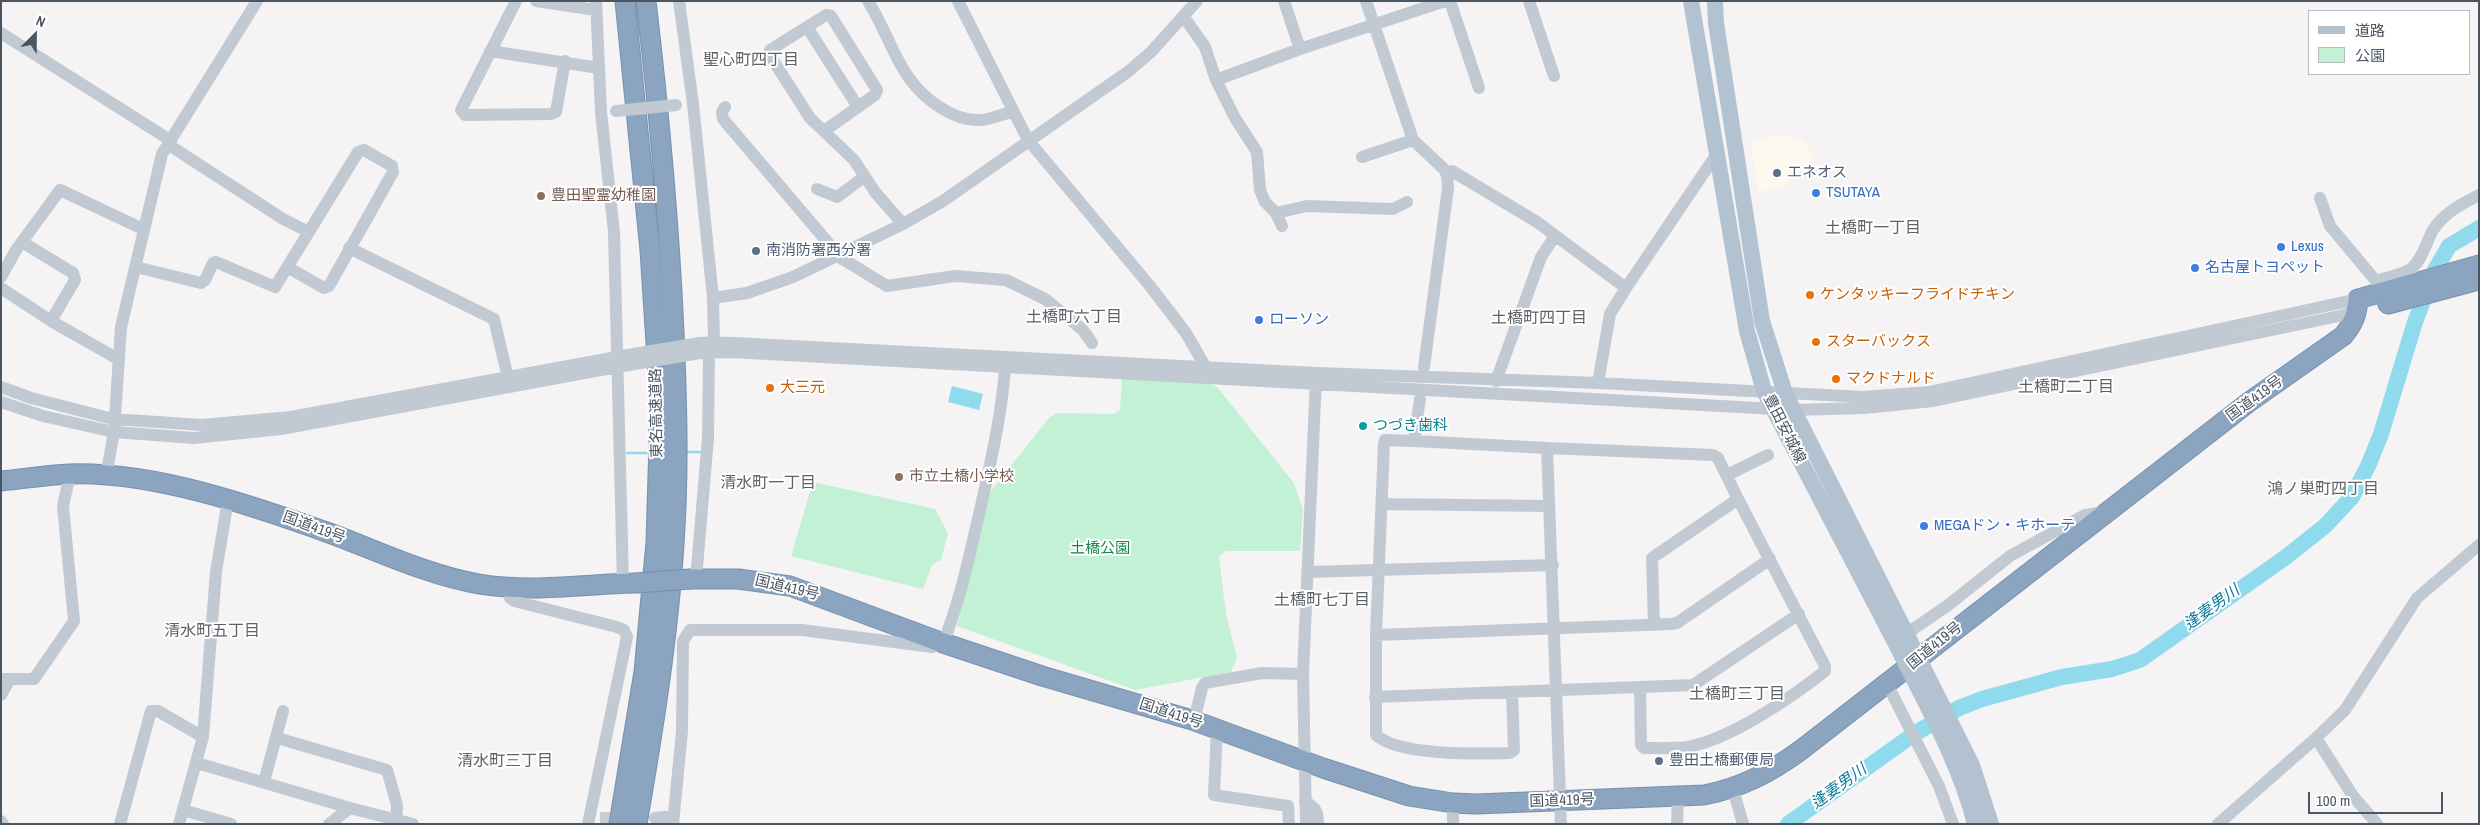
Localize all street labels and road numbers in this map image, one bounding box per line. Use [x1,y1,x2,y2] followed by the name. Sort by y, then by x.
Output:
[647,368,667,458] street label: 東名高速道路
[2223,372,2287,426] street label: 国道419号
[1759,392,1809,466] street label: 豊田安城線
[280,508,348,548] street label: 国道419号
[753,572,821,604] street label: 国道419号
[1904,618,1966,674] street label: 国道419号
[1137,695,1205,733] street label: 国道419号
[1529,791,1595,811] street label: 国道419号

